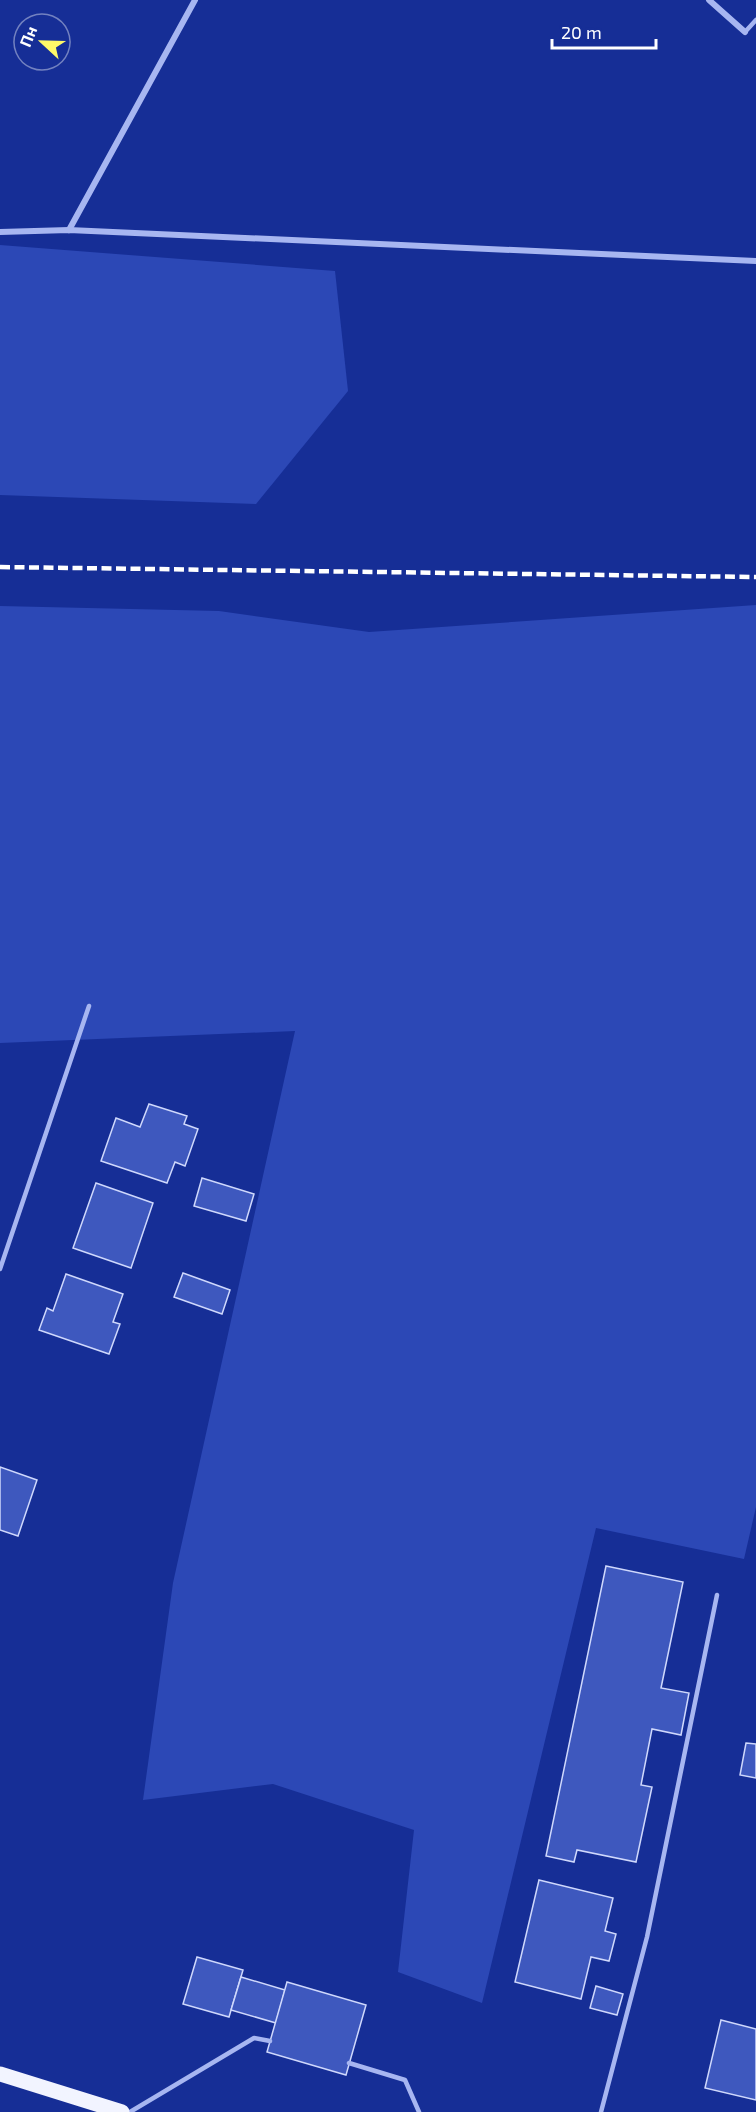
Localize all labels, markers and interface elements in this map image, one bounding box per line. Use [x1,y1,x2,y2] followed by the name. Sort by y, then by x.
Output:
[12,12,72,72] north arrow
[552,12,656,50] scale bar
[561,21,602,43] text: 20 m
[15,23,40,49] text: Пн

